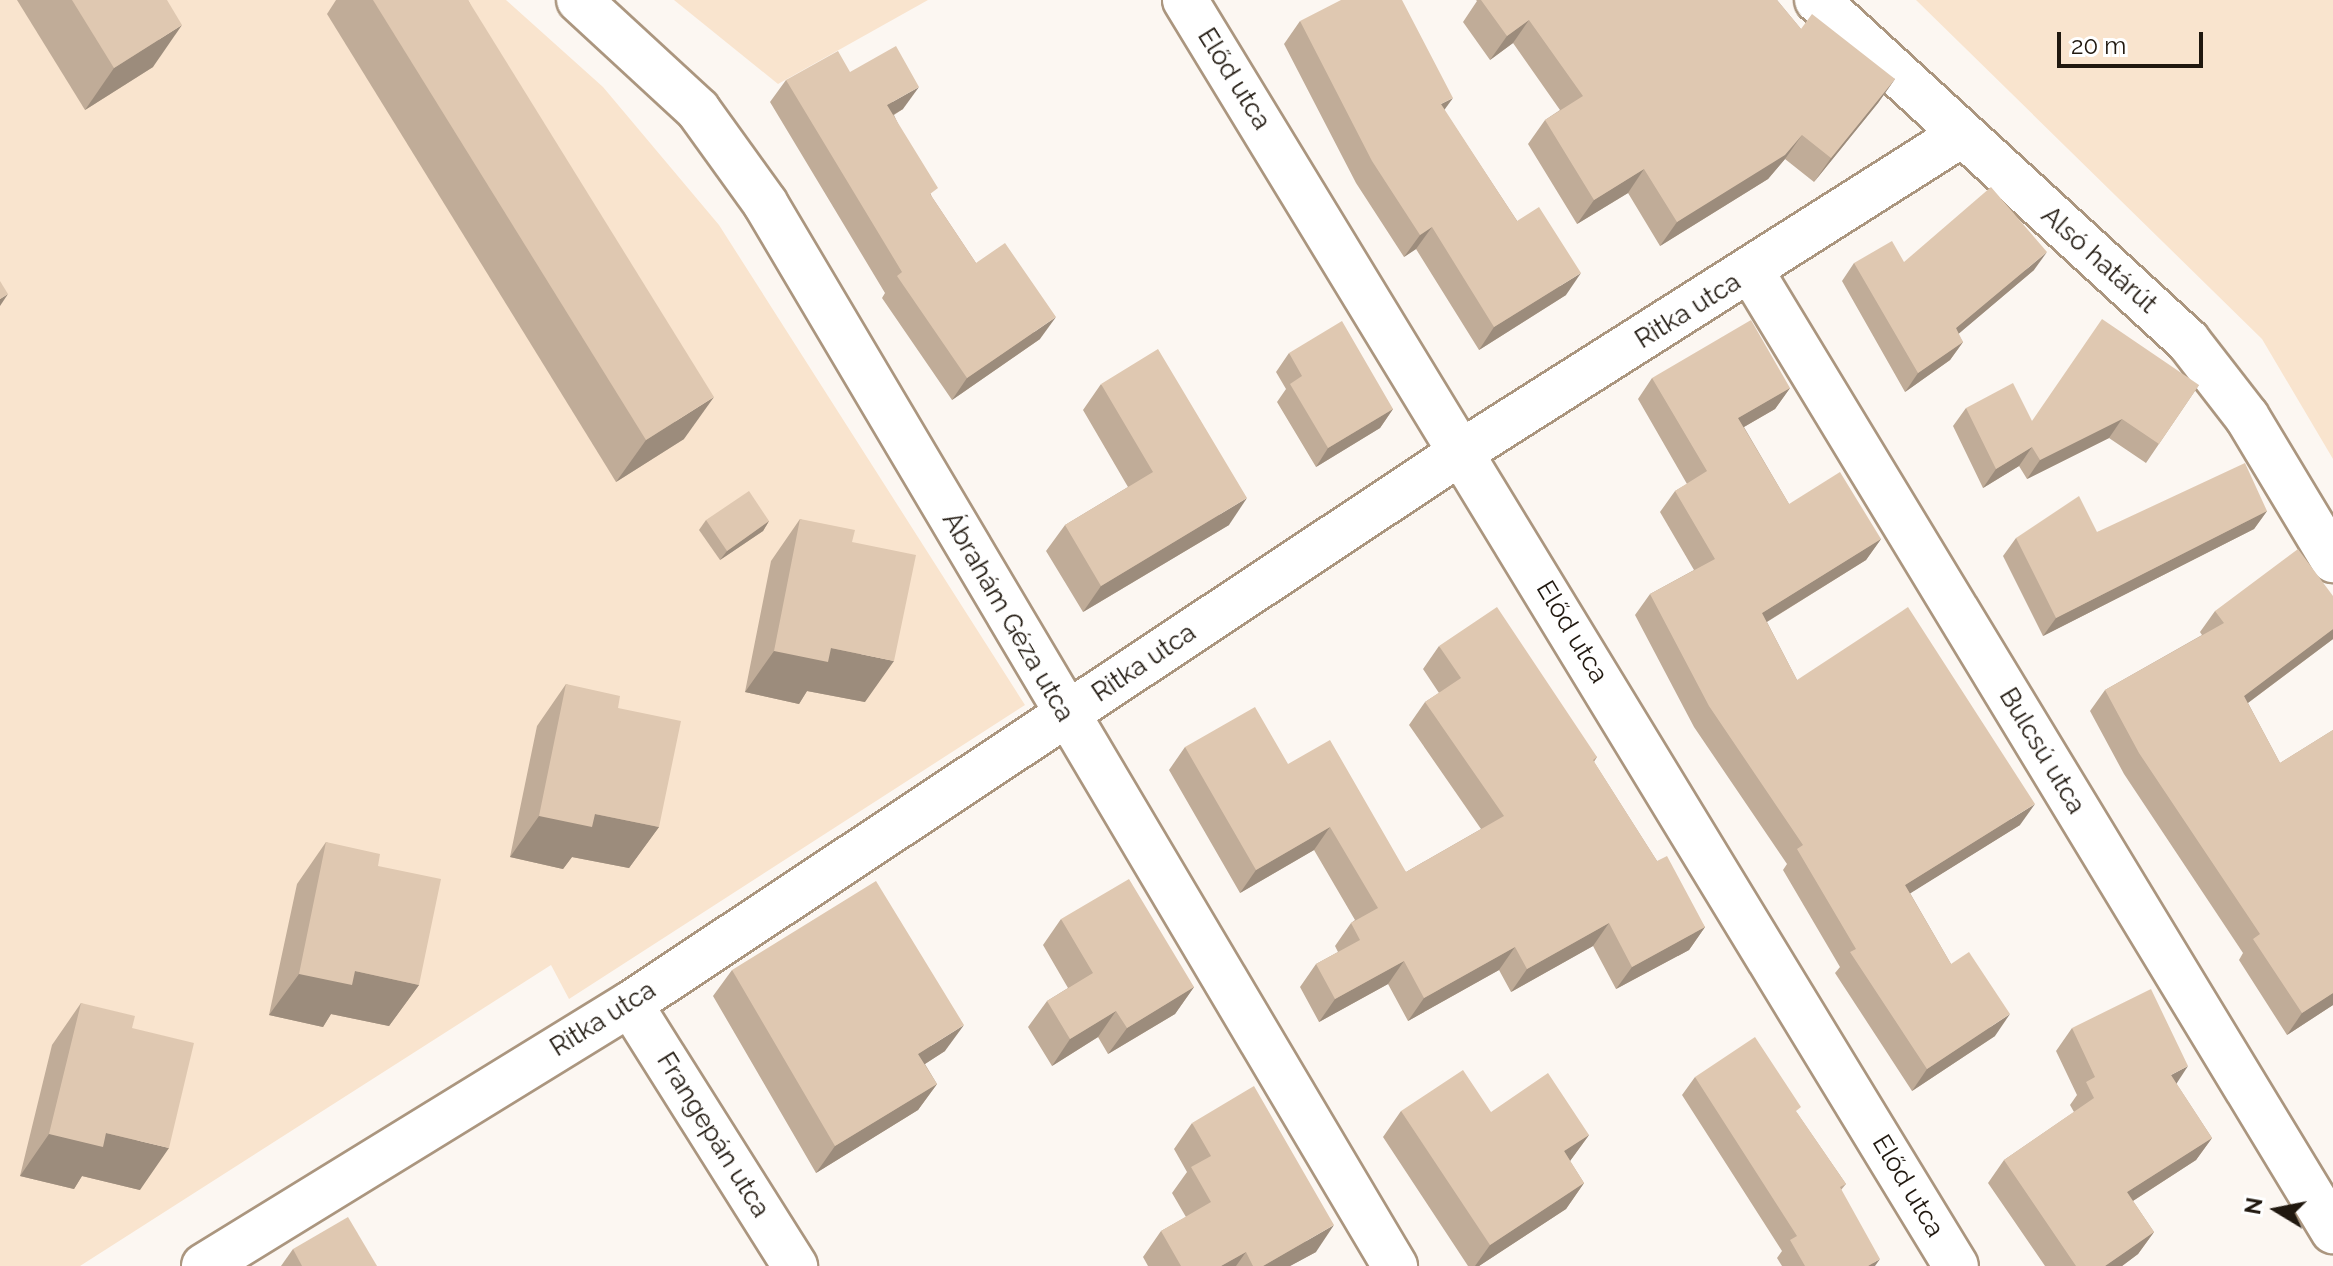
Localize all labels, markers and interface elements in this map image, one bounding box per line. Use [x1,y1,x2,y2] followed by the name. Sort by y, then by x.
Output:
[2061,16,2207,66] scale bar
[1191,23,1277,135] street label: Előd utca
[2071,31,2126,60] text: 20 m
[2035,200,2163,320] street label: Alsó határút
[1630,266,1746,356] street label: Ritka utca
[935,507,1081,727] street label: Ábrahám Géza utca
[1529,575,1615,689] street label: Előd utca
[1086,617,1202,709] street label: Ritka utca
[1992,682,2092,820] street label: Bulcsú utca
[545,974,661,1064] street label: Ritka utca
[650,1047,776,1223] street label: Frangepán utca
[1865,1129,1951,1243] street label: Előd utca
[2237,1170,2317,1250] north arrow
[2239,1195,2268,1216] text: N

